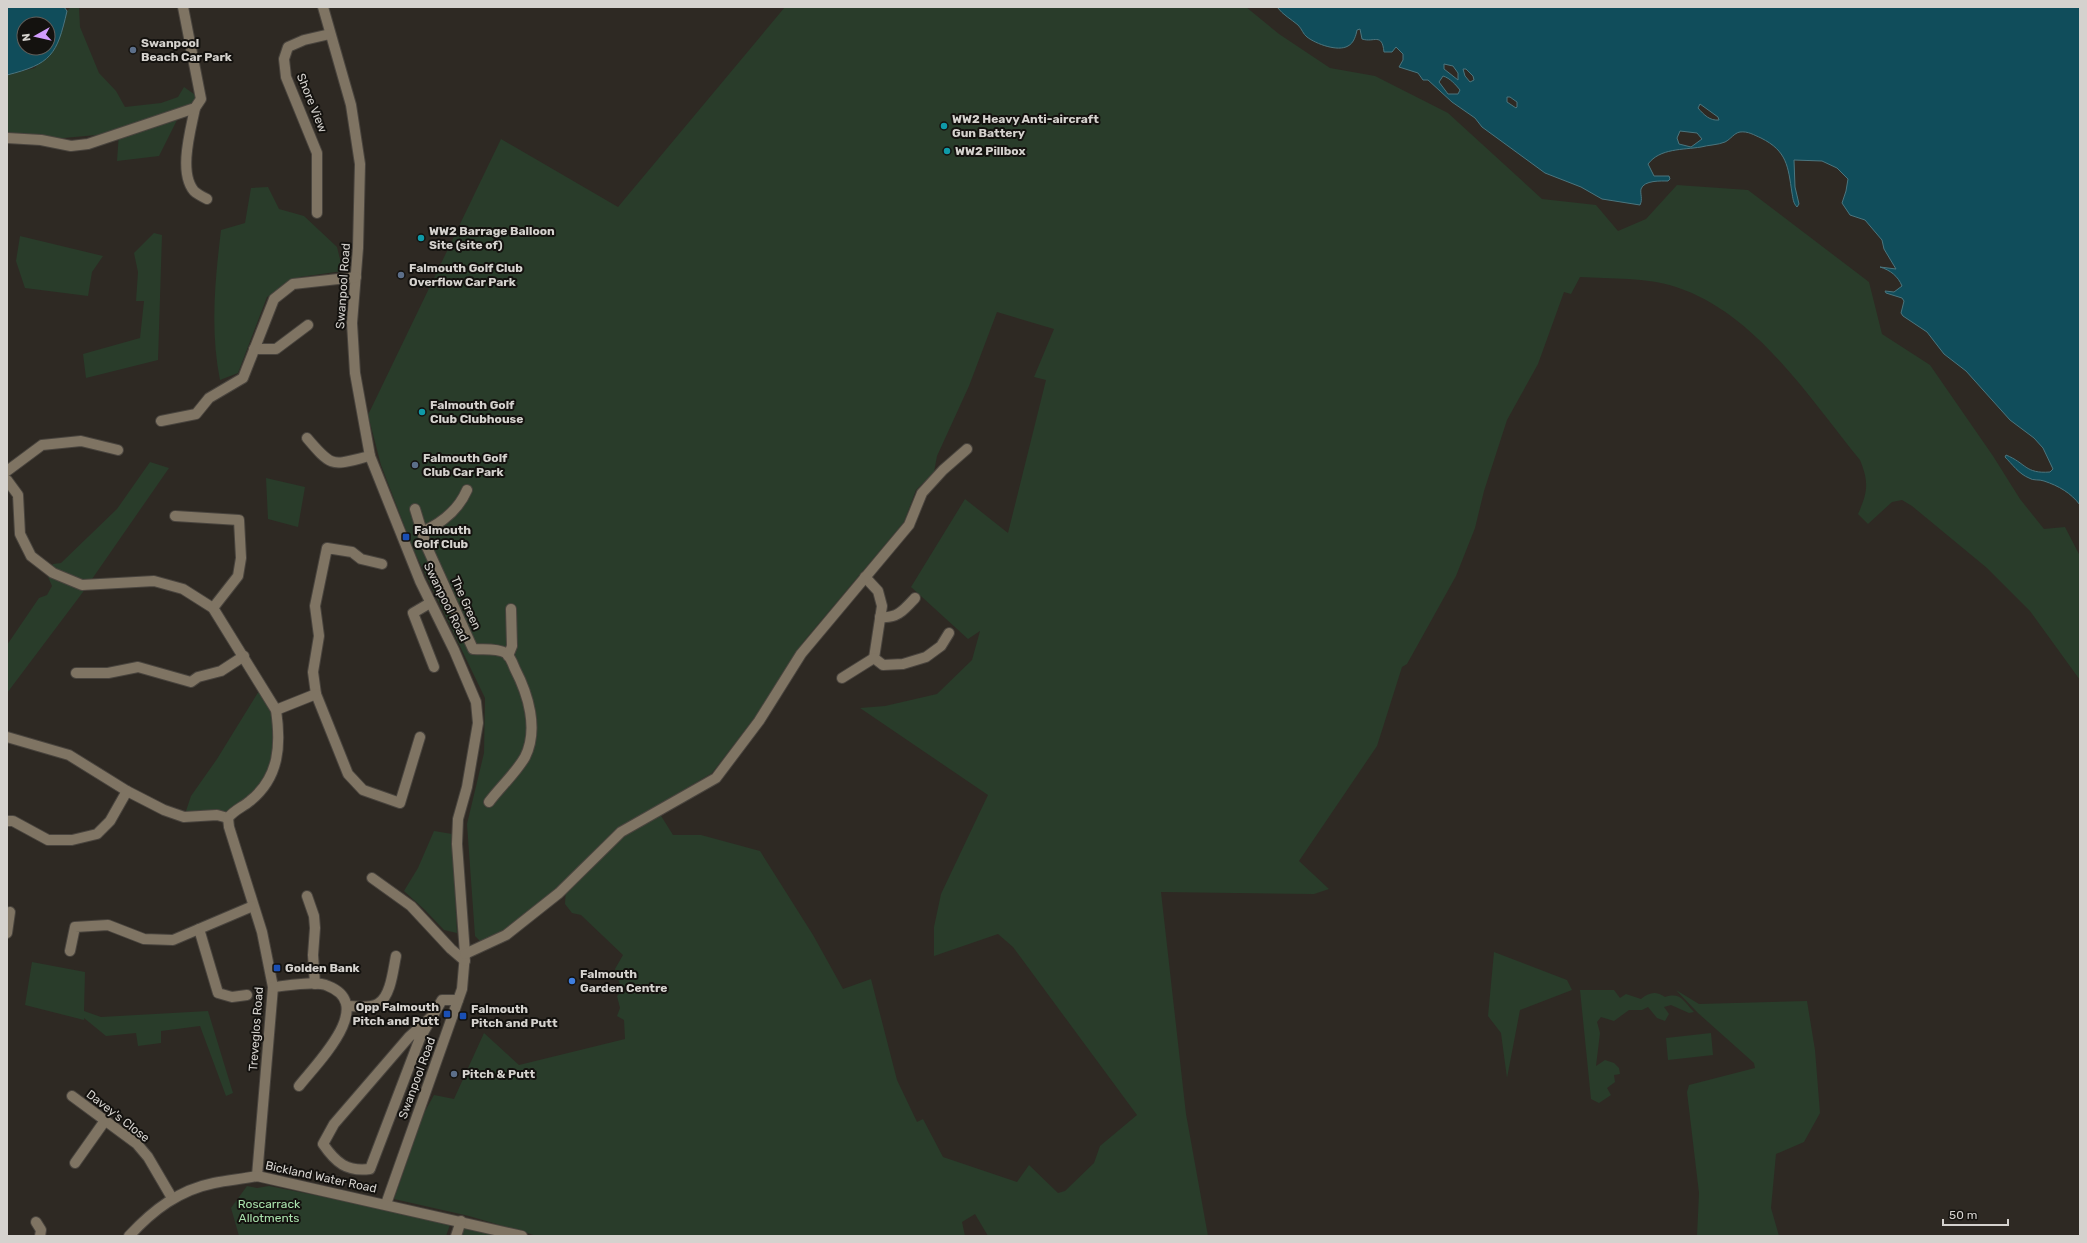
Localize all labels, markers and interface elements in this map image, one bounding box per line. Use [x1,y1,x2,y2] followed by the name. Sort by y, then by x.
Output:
[16,16,56,56] north arrow
[20,32,34,42] text: N
[141,36,232,64] place label: Swanpool Beach Car Park
[128,45,138,55] marker: Swanpool Beach Car Park
[294,71,330,135] street label: Shore View
[952,112,1099,140] place label: WW2 Heavy Anti-aircraft Gun Battery
[939,121,949,131] marker: WW2 Heavy Anti-aircraft Gun Battery
[955,144,1025,158] place label: WW2 Pillbox
[942,146,952,156] marker: WW2 Pillbox
[429,224,555,252] place label: WW2 Barrage Balloon Site (site of)
[416,233,426,243] marker: WW2 Barrage Balloon Site (site of)
[333,243,353,329] street label: Swanpool Road
[409,261,523,289] place label: Falmouth Golf Club Overflow Car Park
[396,270,406,280] marker: Falmouth Golf Club Overflow Car Park
[430,398,523,426] place label: Falmouth Golf Club Clubhouse
[417,407,427,417] marker: Falmouth Golf Club Clubhouse
[423,451,508,479] place label: Falmouth Golf Club Car Park
[410,460,420,470] marker: Falmouth Golf Club Car Park
[414,523,471,551] place label: Falmouth Golf Club
[401,532,411,542] marker: Falmouth Golf Club
[421,560,471,644] street label: Swanpool Road
[448,574,484,632] street label: The Green
[285,961,360,975] place label: Golden Bank
[272,963,282,973] marker: Golden Bank
[580,967,667,995] place label: Falmouth Garden Centre
[567,976,577,986] marker: Falmouth Garden Centre
[246,986,266,1072] street label: Treveglos Road
[352,1000,439,1028] place label: Opp Falmouth Pitch and Putt
[471,1002,558,1030] place label: Falmouth Pitch and Putt
[442,1009,452,1019] marker: Opp Falmouth Pitch and Putt
[458,1011,468,1021] marker: Falmouth Pitch and Putt
[396,1035,438,1121] street label: Swanpool Road
[462,1067,535,1081] place label: Pitch & Putt
[449,1069,459,1079] marker: Pitch & Putt
[84,1087,153,1145] street label: Davey's Close
[264,1158,378,1196] street label: Bickland Water Road
[238,1197,301,1225] park label: Roscarrack Allotments
[1943,1201,2008,1227] scale bar
[1949,1208,1977,1222] text: 50 m

